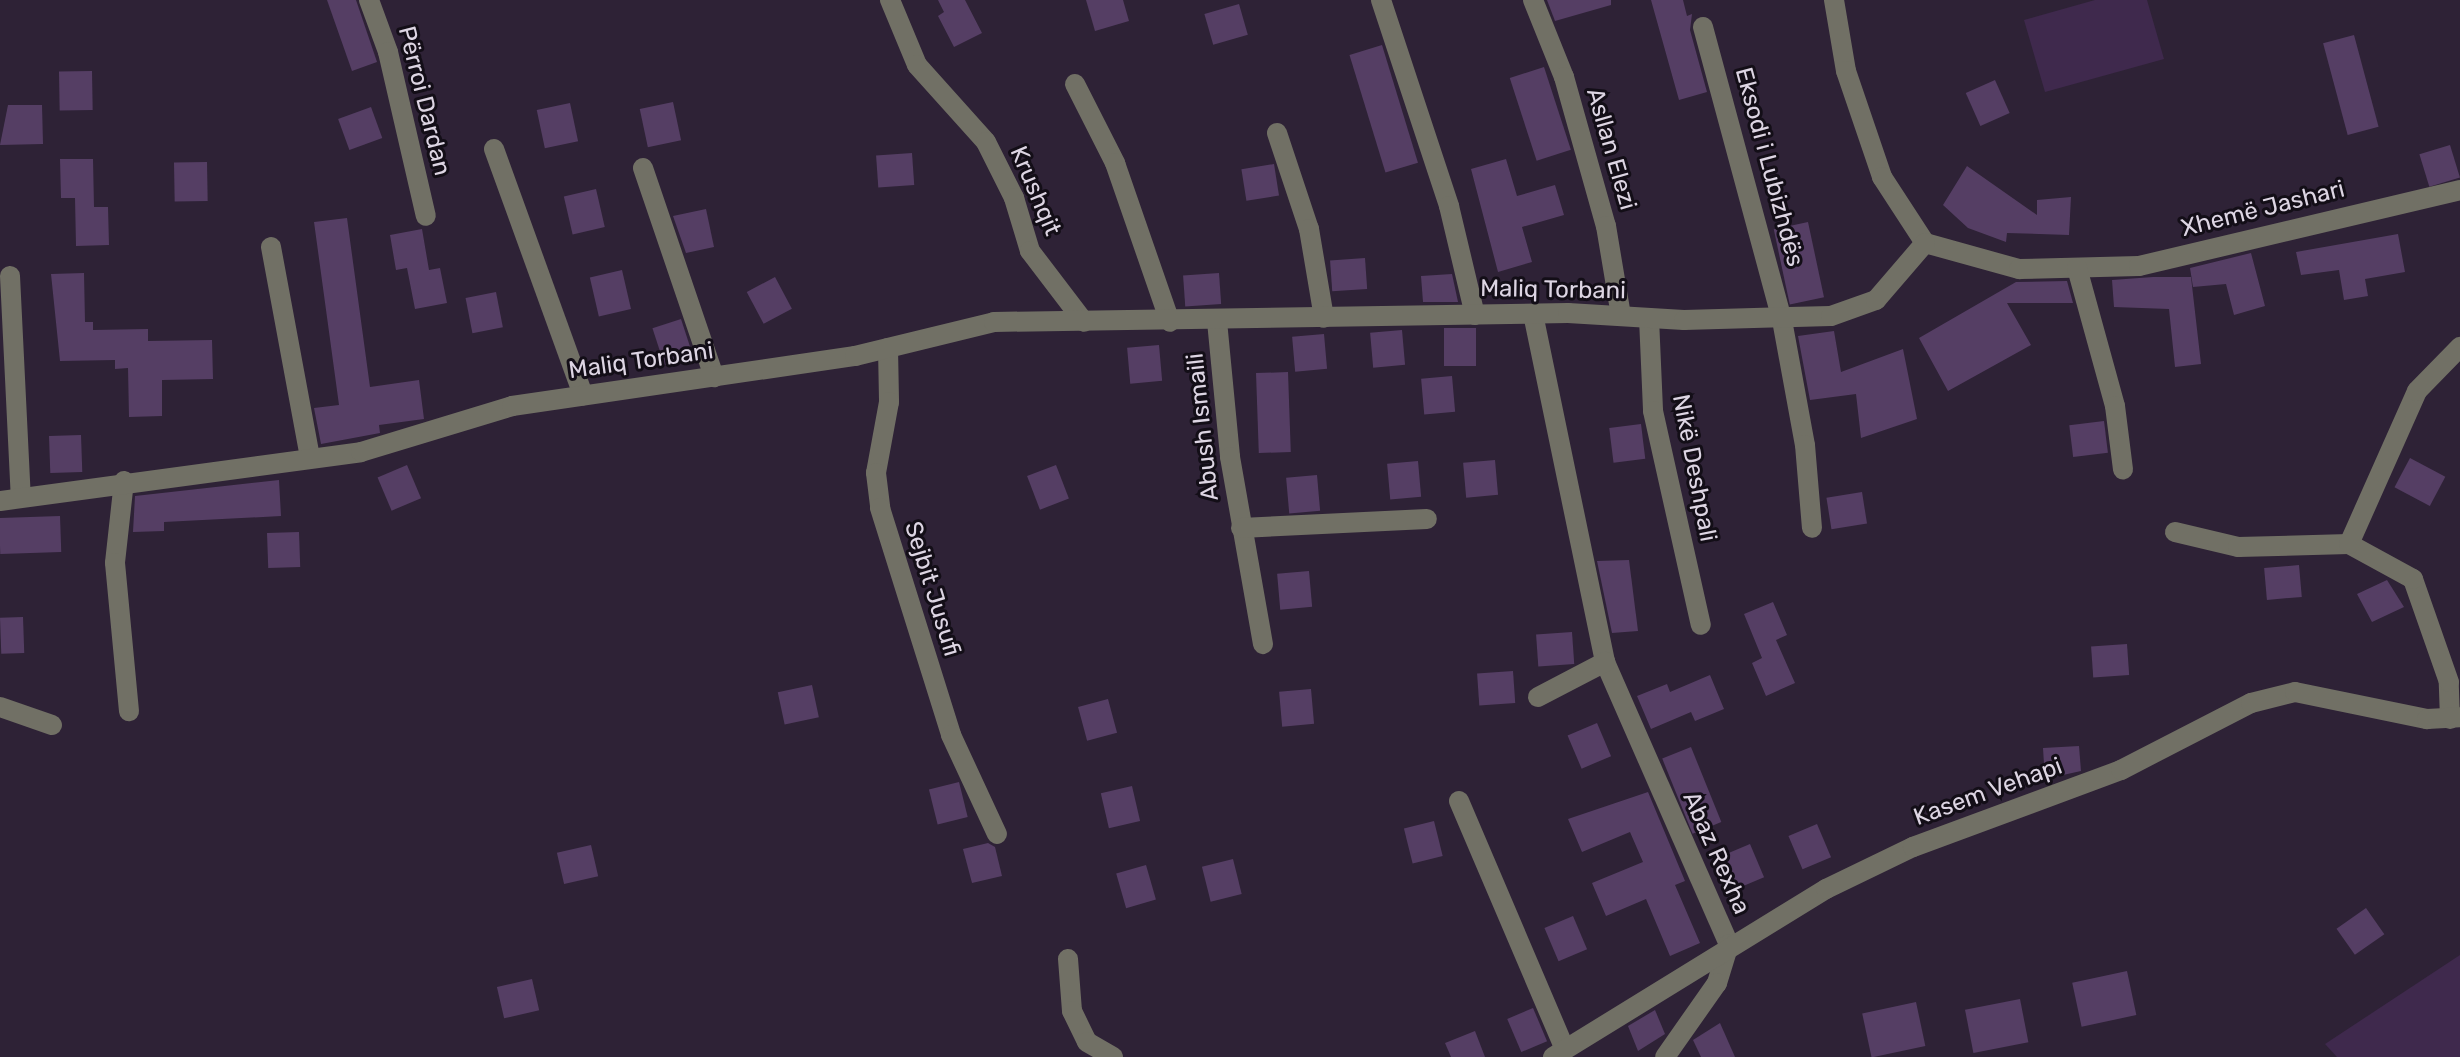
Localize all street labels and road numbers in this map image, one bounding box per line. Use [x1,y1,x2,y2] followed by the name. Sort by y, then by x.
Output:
[392,23,456,179] street label: Përroi Dardan
[1729,64,1809,270] street label: Eksodi i Lubizhdës
[1580,85,1642,213] street label: Asllan Elezi
[1003,142,1067,240] street label: Krushqit
[2178,175,2348,243] street label: Xhemë Jashari
[1480,274,1626,306] street label: Maliq Torbani
[566,337,716,385] street label: Maliq Torbani
[1181,352,1225,502] street label: Abush Ismaili
[1666,392,1722,544] street label: Nikë Deshpali
[898,518,966,660] street label: Sejbit Jusufi
[1910,752,2066,832] street label: Kasem Vehapi
[1676,787,1756,919] street label: Abaz Rexha

